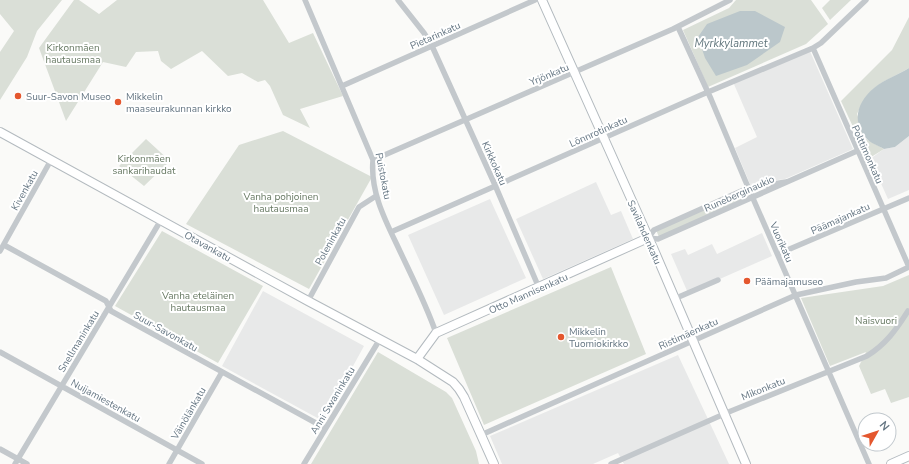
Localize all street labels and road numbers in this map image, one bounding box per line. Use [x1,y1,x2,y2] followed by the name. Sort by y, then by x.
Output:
[408,19,463,53] street label: Pietarinkatu
[527,60,571,90] street label: Yrjönkatu
[567,113,630,151] street label: Lönnrotinkatu
[848,123,886,186] street label: Polttimonkatu
[478,139,510,188] street label: Kirkkokatu
[372,152,394,201] street label: Puistokatu
[8,168,42,213] street label: Kivenkatu
[702,172,777,216] street label: Runeberginaukio
[624,198,665,267] street label: Savilahdenkatu
[809,200,872,238] street label: Päämajankatu
[312,215,350,268] street label: Poleninkatu
[766,219,796,265] street label: Vuorikatu
[181,228,234,266] street label: Otavankatu
[487,270,570,318] street label: Otto Mannisenkatu
[55,308,103,375] street label: Snellmaninkatu
[131,308,200,355] street label: Suur-Savonkatu
[656,315,720,353] street label: Ristimäenkatu
[307,364,359,437] street label: Anni Swaninkatu
[739,374,787,404] street label: Mikonkatu
[68,376,143,426] street label: Nuijamiestenkatu
[168,385,210,443] street label: Väinölänkatu

